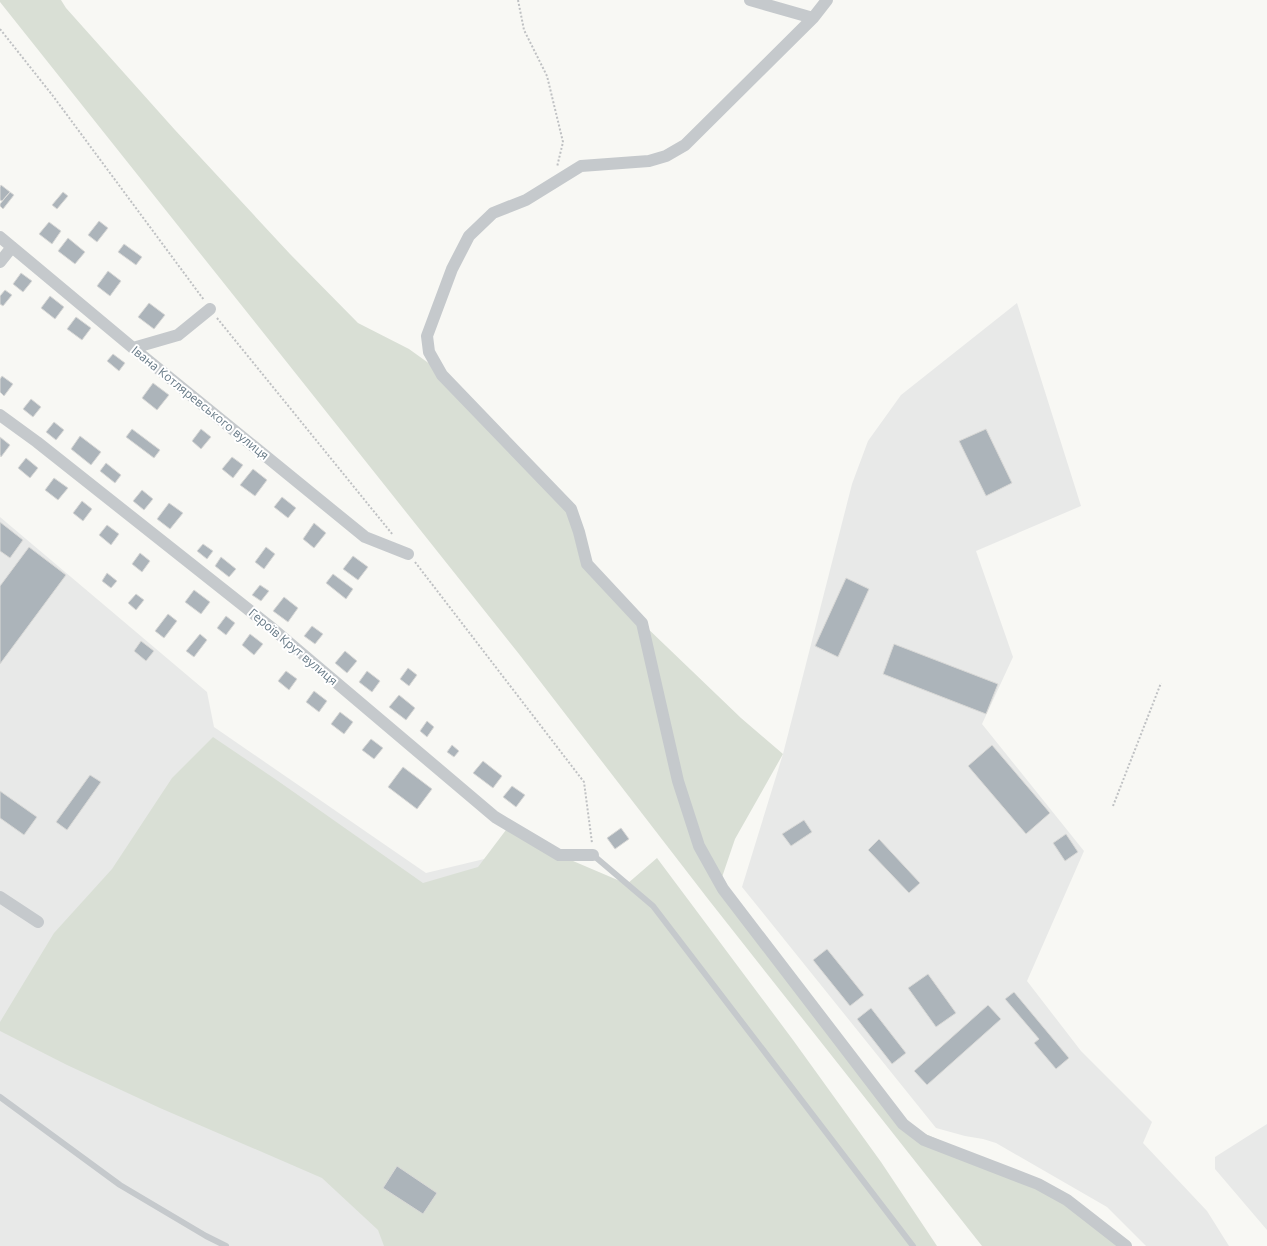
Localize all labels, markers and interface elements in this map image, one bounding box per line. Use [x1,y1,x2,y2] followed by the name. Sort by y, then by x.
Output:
[128,342,273,463] street label: Івана Котляревського вулиця
[245,604,342,689] street label: Героїв Крут вулиця

